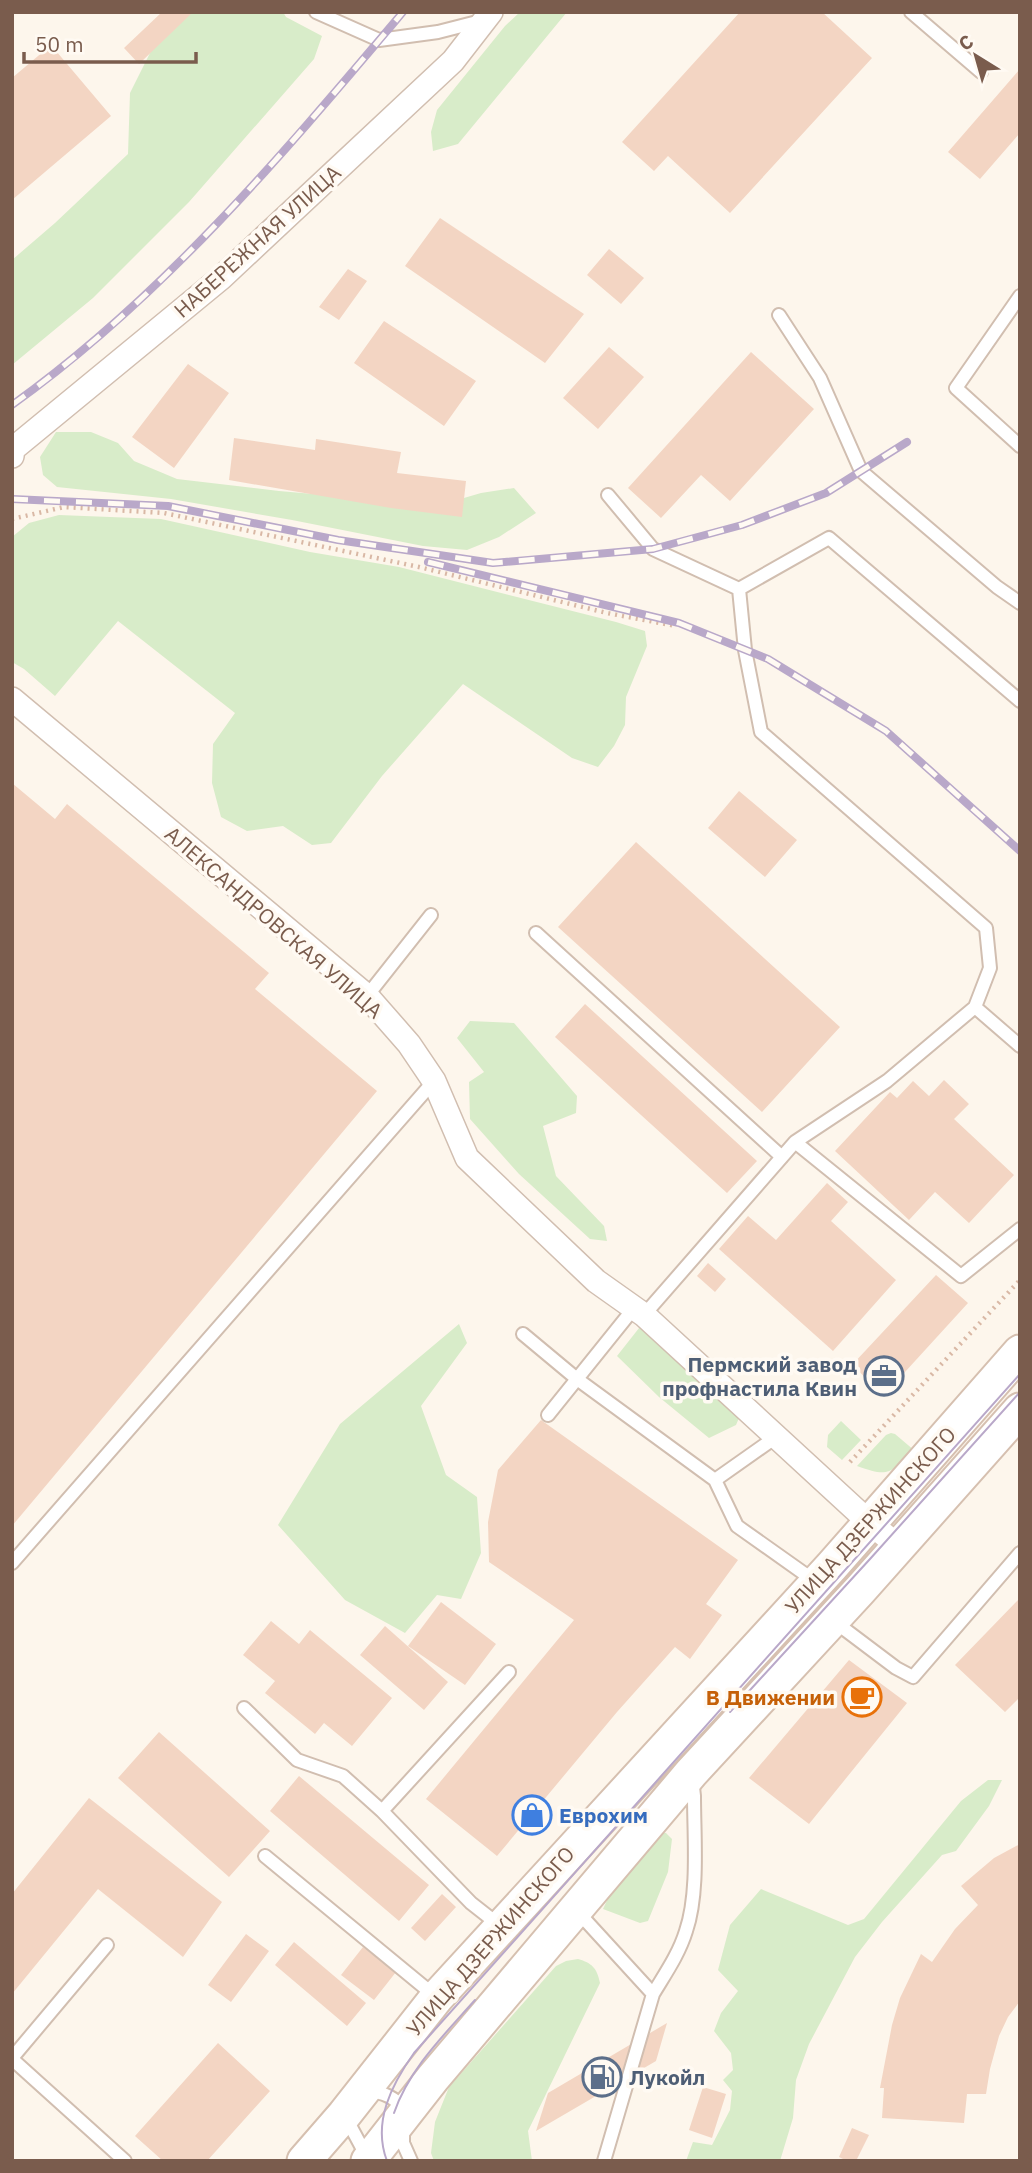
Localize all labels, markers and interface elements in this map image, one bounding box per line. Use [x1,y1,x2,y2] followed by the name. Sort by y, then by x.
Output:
[24,21,196,65] scale bar
[941,21,1011,91] north arrow
[954,29,978,56] text: С
[35,30,84,58] text: 50 m
[168,158,346,324] street label: НАБЕРЕЖНАЯ УЛИЦА
[159,820,389,1024] street label: АЛЕКСАНДРОВСКАЯ УЛИЦА
[662,1350,857,1402] place label: Пермский завод профнастила Квин
[863,1355,905,1397] office icon: Пермский завод профнастила Квин
[778,1420,962,1620] street label: УЛИЦА ДЗЕРЖИНСКОГО
[841,1676,883,1718] cafe icon: В Движении
[706,1683,835,1711] place label: В Движении
[511,1794,553,1836] shop icon: Еврохим
[559,1801,648,1829] place label: Еврохим
[400,1840,580,2042] street label: УЛИЦА ДЗЕРЖИНСКОГО
[581,2056,623,2098] fuel station icon: Лукойл
[629,2063,705,2091] place label: Лукойл

